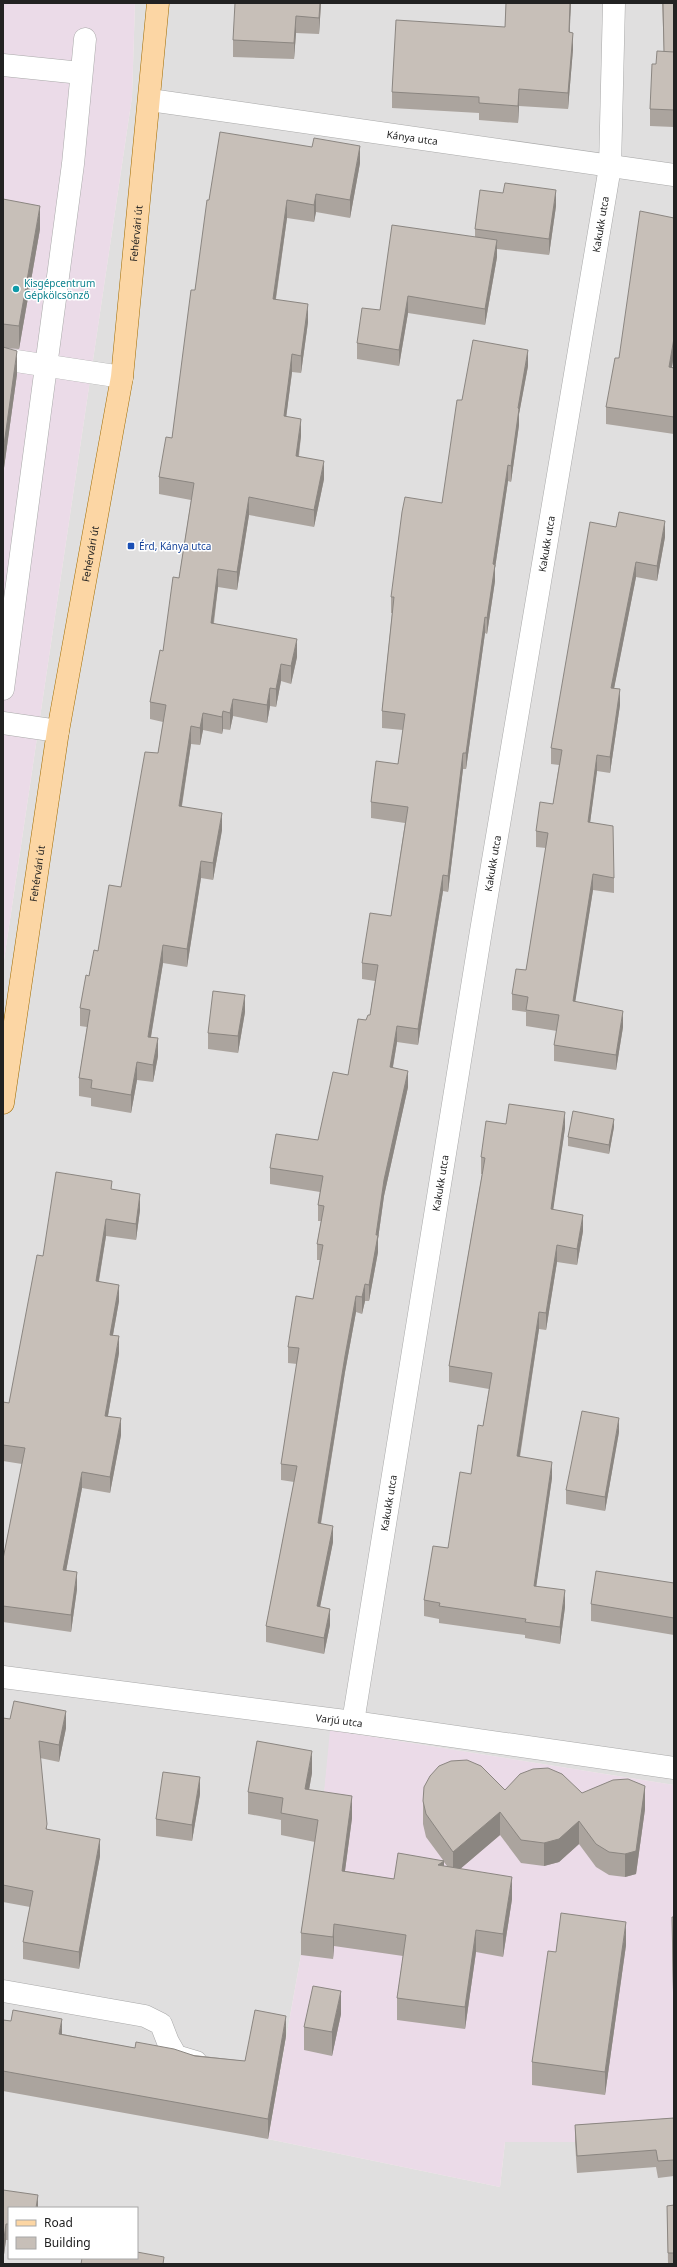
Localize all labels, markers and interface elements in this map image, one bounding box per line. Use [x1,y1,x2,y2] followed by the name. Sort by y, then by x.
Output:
[386,127,439,148] street label: Kánya utca
[589,195,612,254] street label: Kakukk utca
[126,204,146,262] street label: Fehérvári út
[24,276,95,302] place label: Kisgépcentrum Gépkölcsönző
[11,284,21,294] marker: Kisgépcentrum Gépkölcsönző
[535,515,558,573] street label: Kakukk utca
[78,524,102,583] street label: Fehérvári út
[139,539,211,553] place label: Érd, Kánya utca
[126,541,136,551] marker: Érd, Kánya utca
[481,834,504,892] street label: Kakukk utca
[26,844,48,903] street label: Fehérvári út
[429,1154,452,1212] street label: Kakukk utca
[377,1474,400,1532] street label: Kakukk utca
[315,1710,364,1730] street label: Varjú utca
[8,2207,138,2259] legend
[44,2214,73,2231] text: Road
[44,2234,91,2251] text: Building

